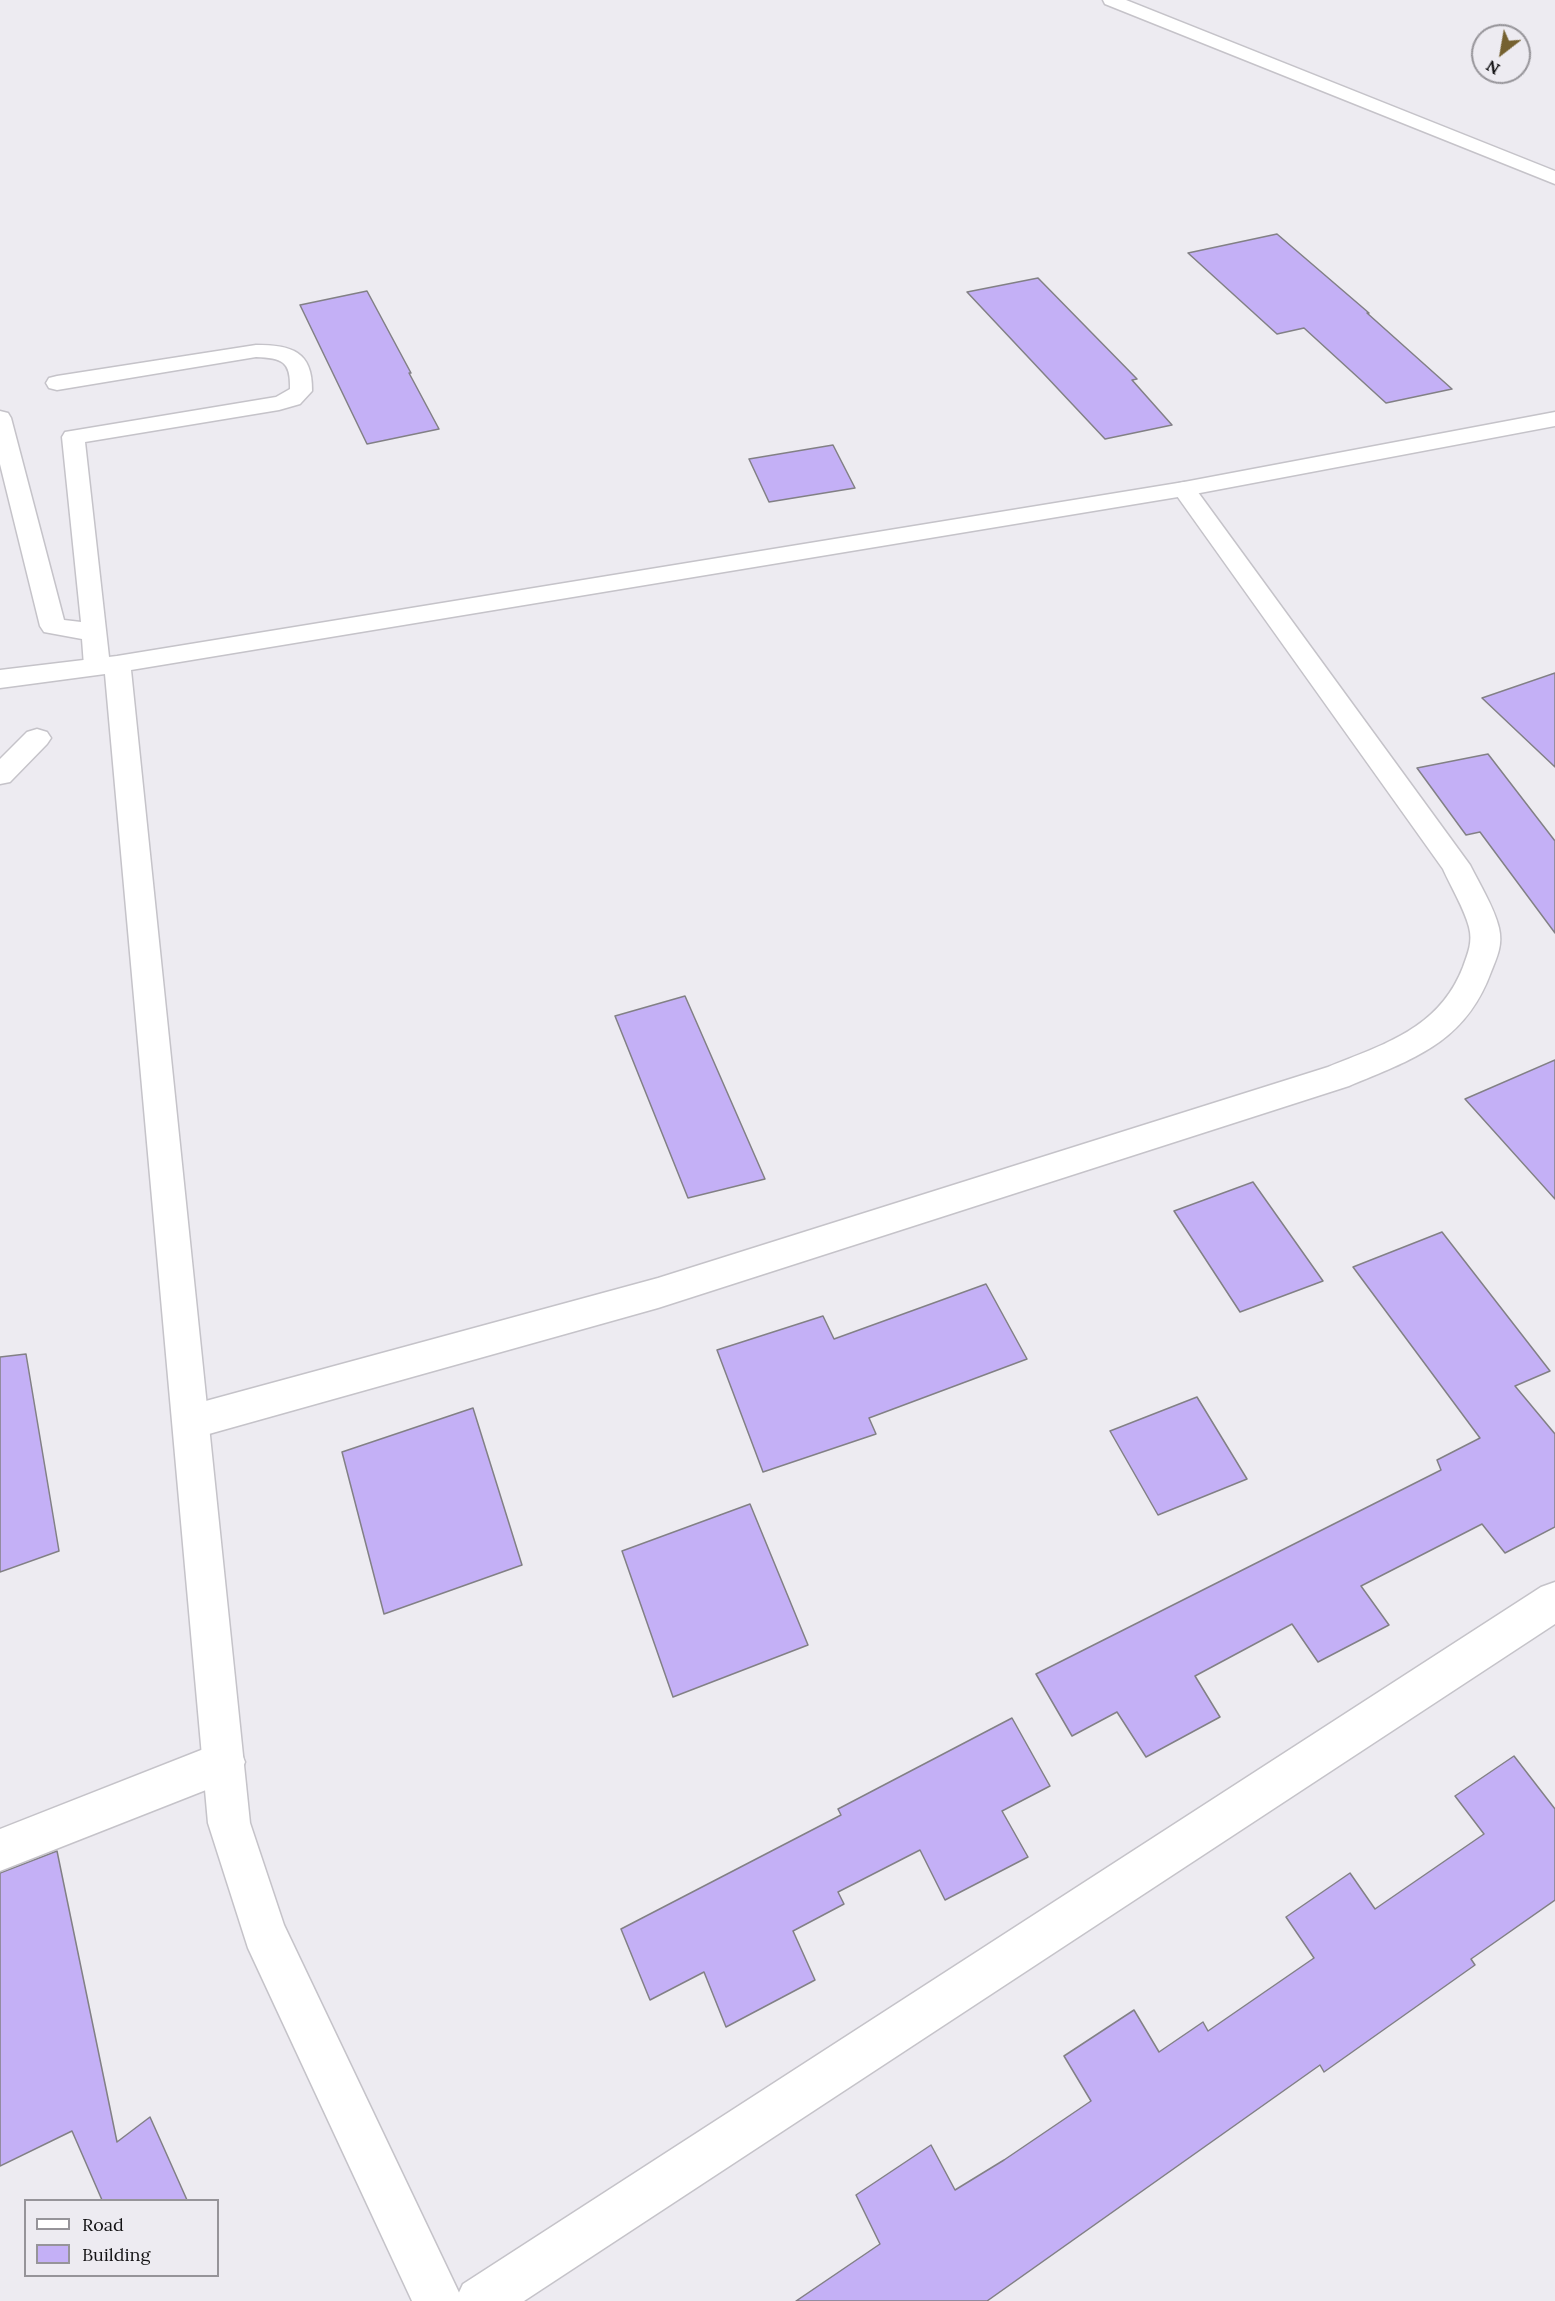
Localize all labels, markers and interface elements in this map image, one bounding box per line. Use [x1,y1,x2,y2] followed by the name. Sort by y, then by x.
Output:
[1471,24,1531,84] north arrow
[1482,56,1503,79] text: N
[24,2199,219,2277] legend
[82,2213,124,2236] text: Road
[82,2243,150,2266] text: Building

